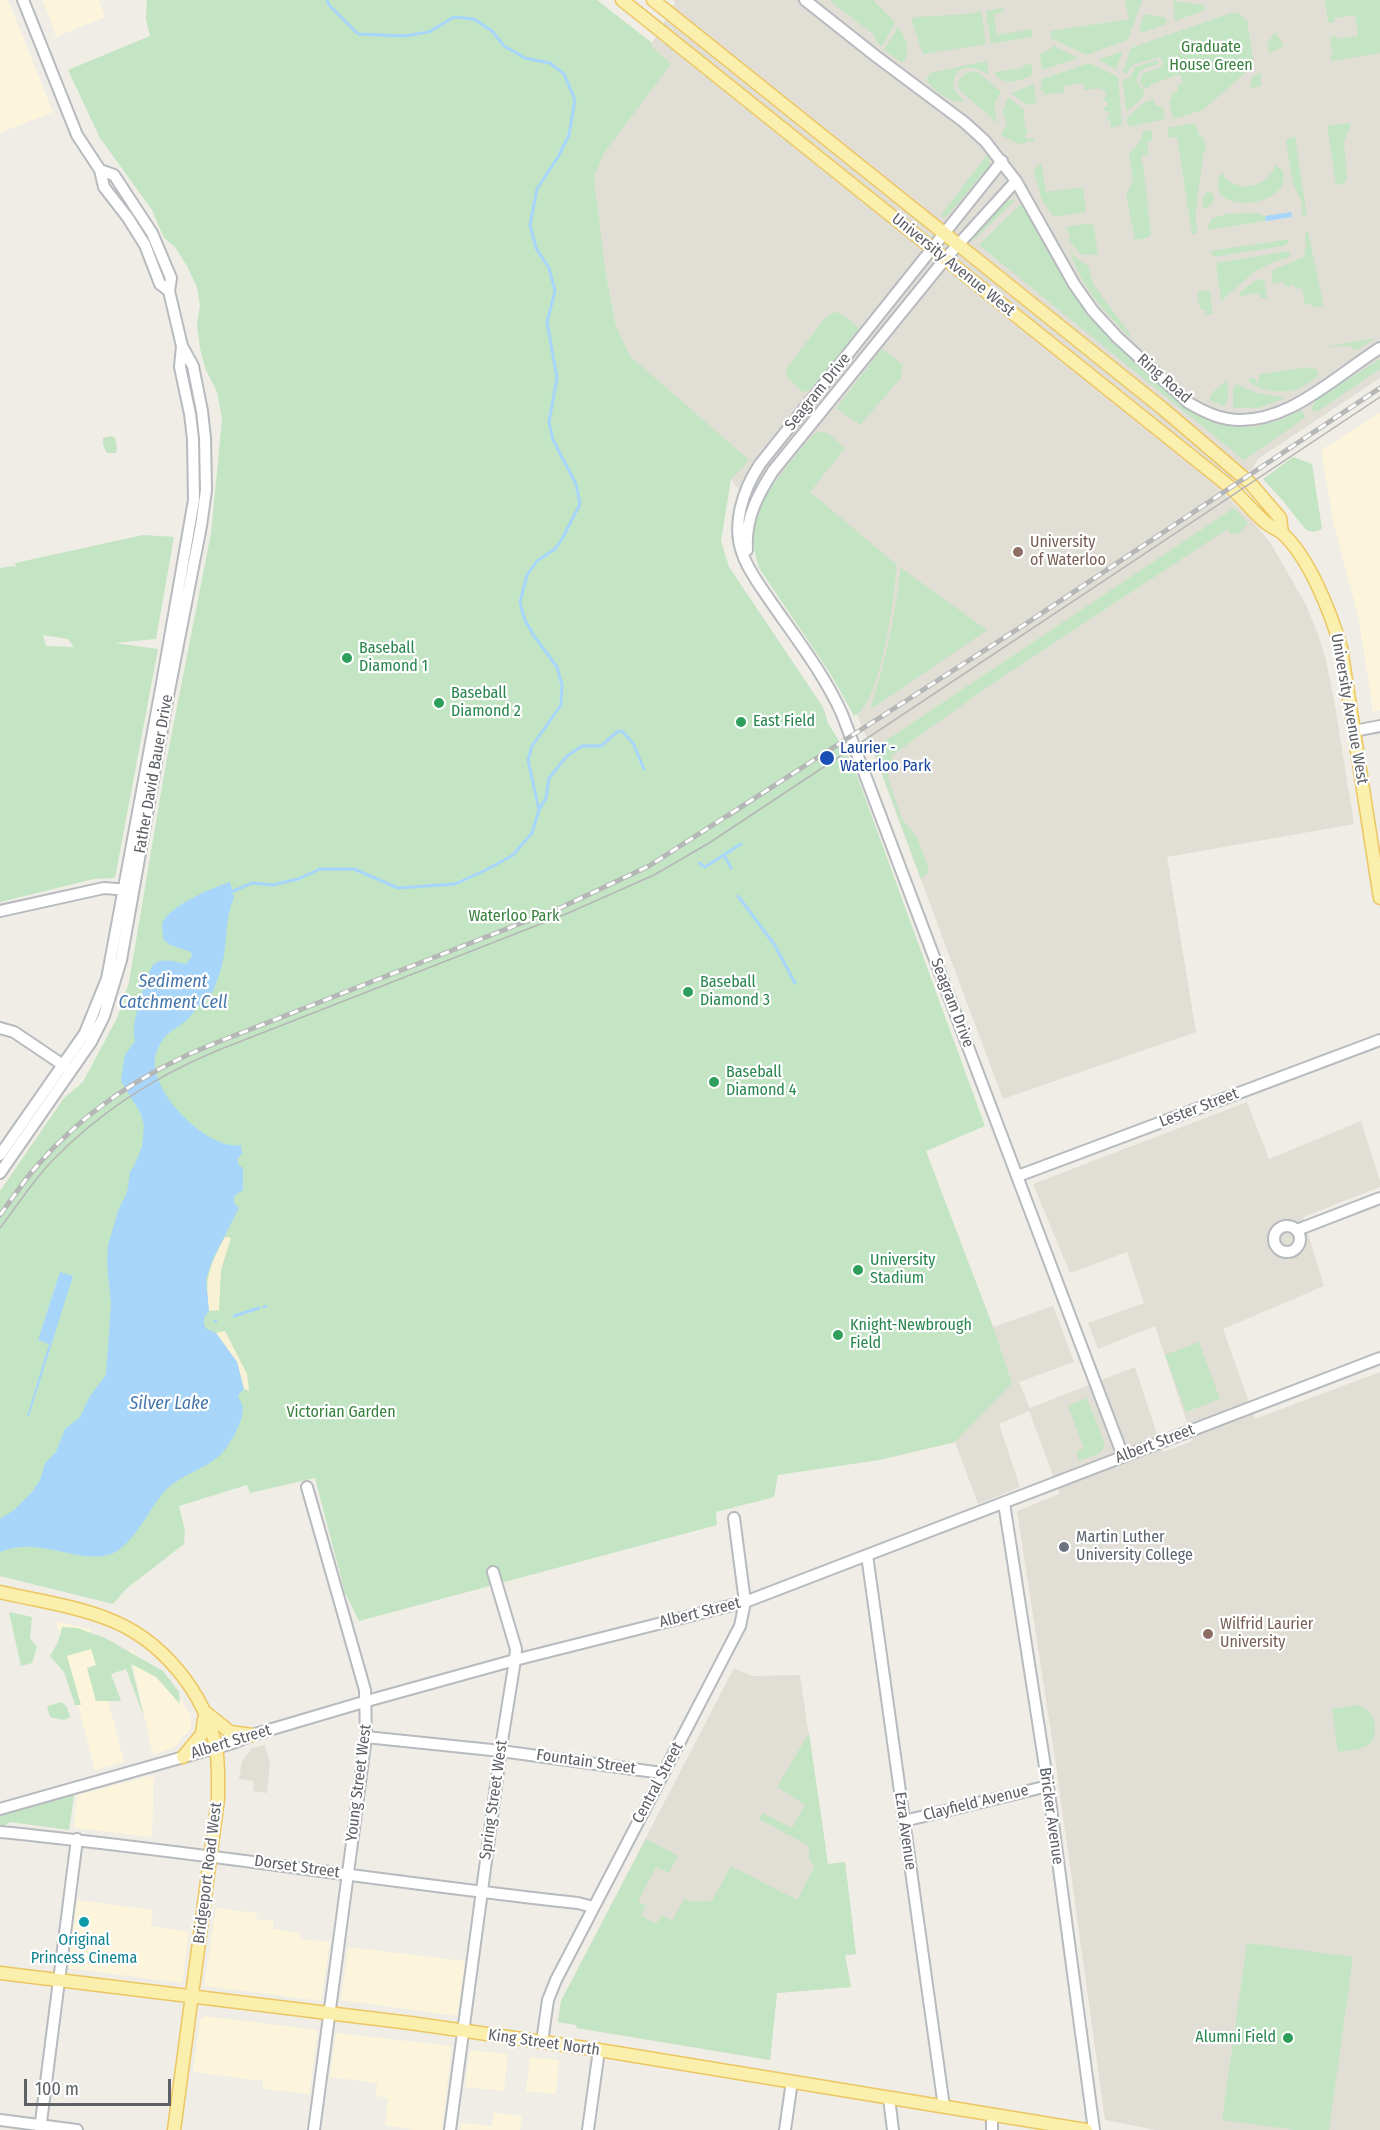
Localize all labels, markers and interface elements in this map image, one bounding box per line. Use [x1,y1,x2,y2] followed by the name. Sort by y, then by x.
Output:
[1169,38,1253,76] park label: Graduate House Green
[888,209,1018,321] street label: University Avenue West
[781,350,855,434] street label: Seagram Drive
[1133,350,1195,408] street label: Ring Road
[1030,533,1106,571] place label: University of Waterloo
[1011,545,1025,559] marker: University of Waterloo
[1326,632,1372,786] street label: University Avenue West
[359,639,428,677] place label: Baseball Diamond 1
[340,651,354,665] marker: Baseball Diamond 1
[451,684,521,722] place label: Baseball Diamond 2
[131,693,177,855] street label: Father David Bauer Drive
[432,696,446,710] marker: Baseball Diamond 2
[753,712,815,732] place label: East Field
[734,715,748,729] marker: East Field
[840,739,931,777] place label: Laurier - Waterloo Park
[818,749,836,767] marker: Laurier - Waterloo Park
[469,907,559,927] park label: Waterloo Park
[926,956,978,1050] street label: Seagram Drive
[118,971,228,1014] water label: Sediment Catchment Cell
[700,973,770,1011] place label: Baseball Diamond 3
[681,985,695,999] marker: Baseball Diamond 3
[726,1063,796,1101] place label: Baseball Diamond 4
[707,1075,721,1089] marker: Baseball Diamond 4
[1157,1084,1241,1132] street label: Lester Street
[870,1251,935,1289] place label: University Stadium
[851,1263,865,1277] marker: University Stadium
[850,1316,972,1354] place label: Knight-Newbrough Field
[831,1328,845,1342] marker: Knight-Newbrough Field
[130,1393,208,1415] water label: Silver Lake
[286,1403,396,1423] park label: Victorian Garden
[1113,1420,1197,1468] street label: Albert Street
[1076,1528,1193,1566] place label: Martin Luther University College
[1057,1540,1071,1554] marker: Martin Luther University College
[657,1594,743,1632] street label: Albert Street
[1220,1615,1313,1653] place label: Wilfrid Laurier University
[1201,1627,1215,1641] marker: Wilfrid Laurier University
[189,1721,273,1763] street label: Albert Street
[342,1723,376,1843] street label: Young Street West
[476,1739,512,1861] street label: Spring Street West
[629,1739,687,1827] street label: Central Street
[535,1746,637,1778] street label: Fountain Street
[1035,1766,1067,1866] street label: Bricker Avenue
[921,1781,1031,1825] street label: Clayfield Avenue
[890,1791,920,1871] street label: Ezra Avenue
[190,1801,226,1945] street label: Bridgeport Road West
[253,1851,341,1883] street label: Dorset Street
[77,1915,91,1929] marker: Original Princess Cinema
[31,1931,137,1969] place label: Original Princess Cinema
[487,2026,601,2060] street label: King Street North
[1195,2028,1276,2048] place label: Alumni Field
[1281,2031,1295,2045] marker: Alumni Field
[27,2067,174,2105] scale bar
[35,2078,79,2100] text: 100 m

